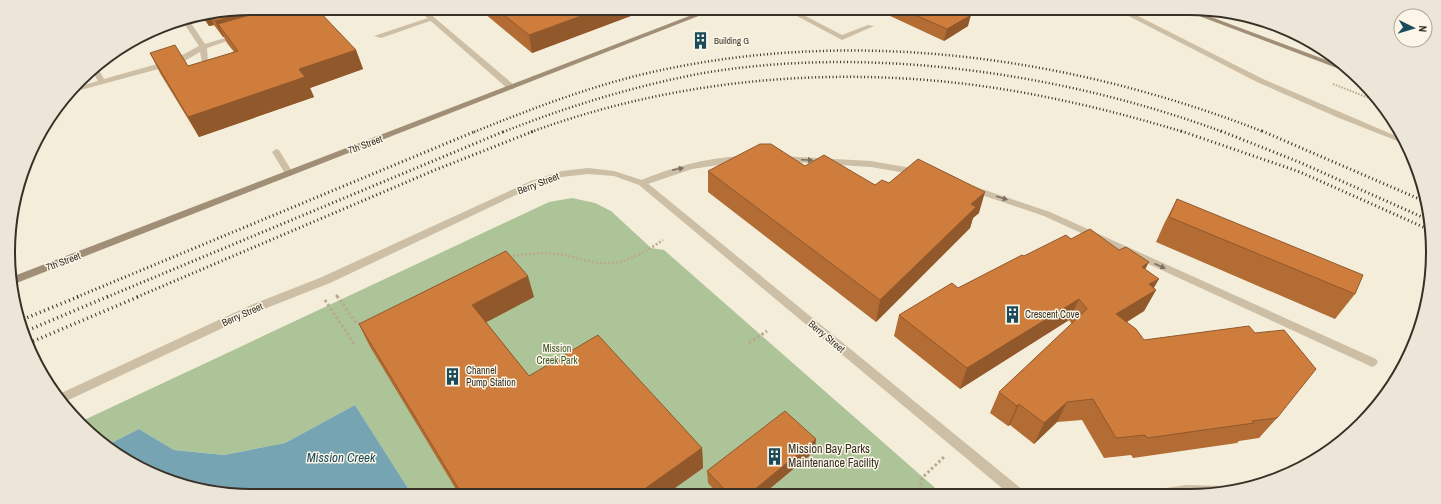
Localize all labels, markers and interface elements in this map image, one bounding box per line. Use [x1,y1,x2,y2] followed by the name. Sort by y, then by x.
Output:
[1393,8,1433,48] north arrow
[1416,25,1430,33] text: N
[691,31,711,51] building icon: Building G
[714,35,749,47] place label: Building G
[346,132,385,157] street label: 7th Street
[801,156,813,163] one-way arrow
[672,165,684,171] one-way arrow
[515,169,562,197] street label: Berry Street
[997,195,1009,201] one-way arrow
[44,249,83,274] street label: 7th Street
[1155,263,1166,269] one-way arrow
[220,299,265,329] street label: Berry Street
[1002,304,1022,324] building icon: Crescent Cove
[1025,308,1080,321] place label: Crescent Cove
[806,317,848,356] street label: Berry Street
[536,342,578,367] park label: Mission Creek Park
[466,364,516,389] place label: Channel Pump Station
[443,366,463,386] building icon: Channel Pump Station
[788,441,879,471] place label: Mission Bay Parks Maintenance Facility
[765,446,785,466] building icon: Mission Bay Parks Maintenance Facility
[307,449,376,466] water label: Mission Creek

